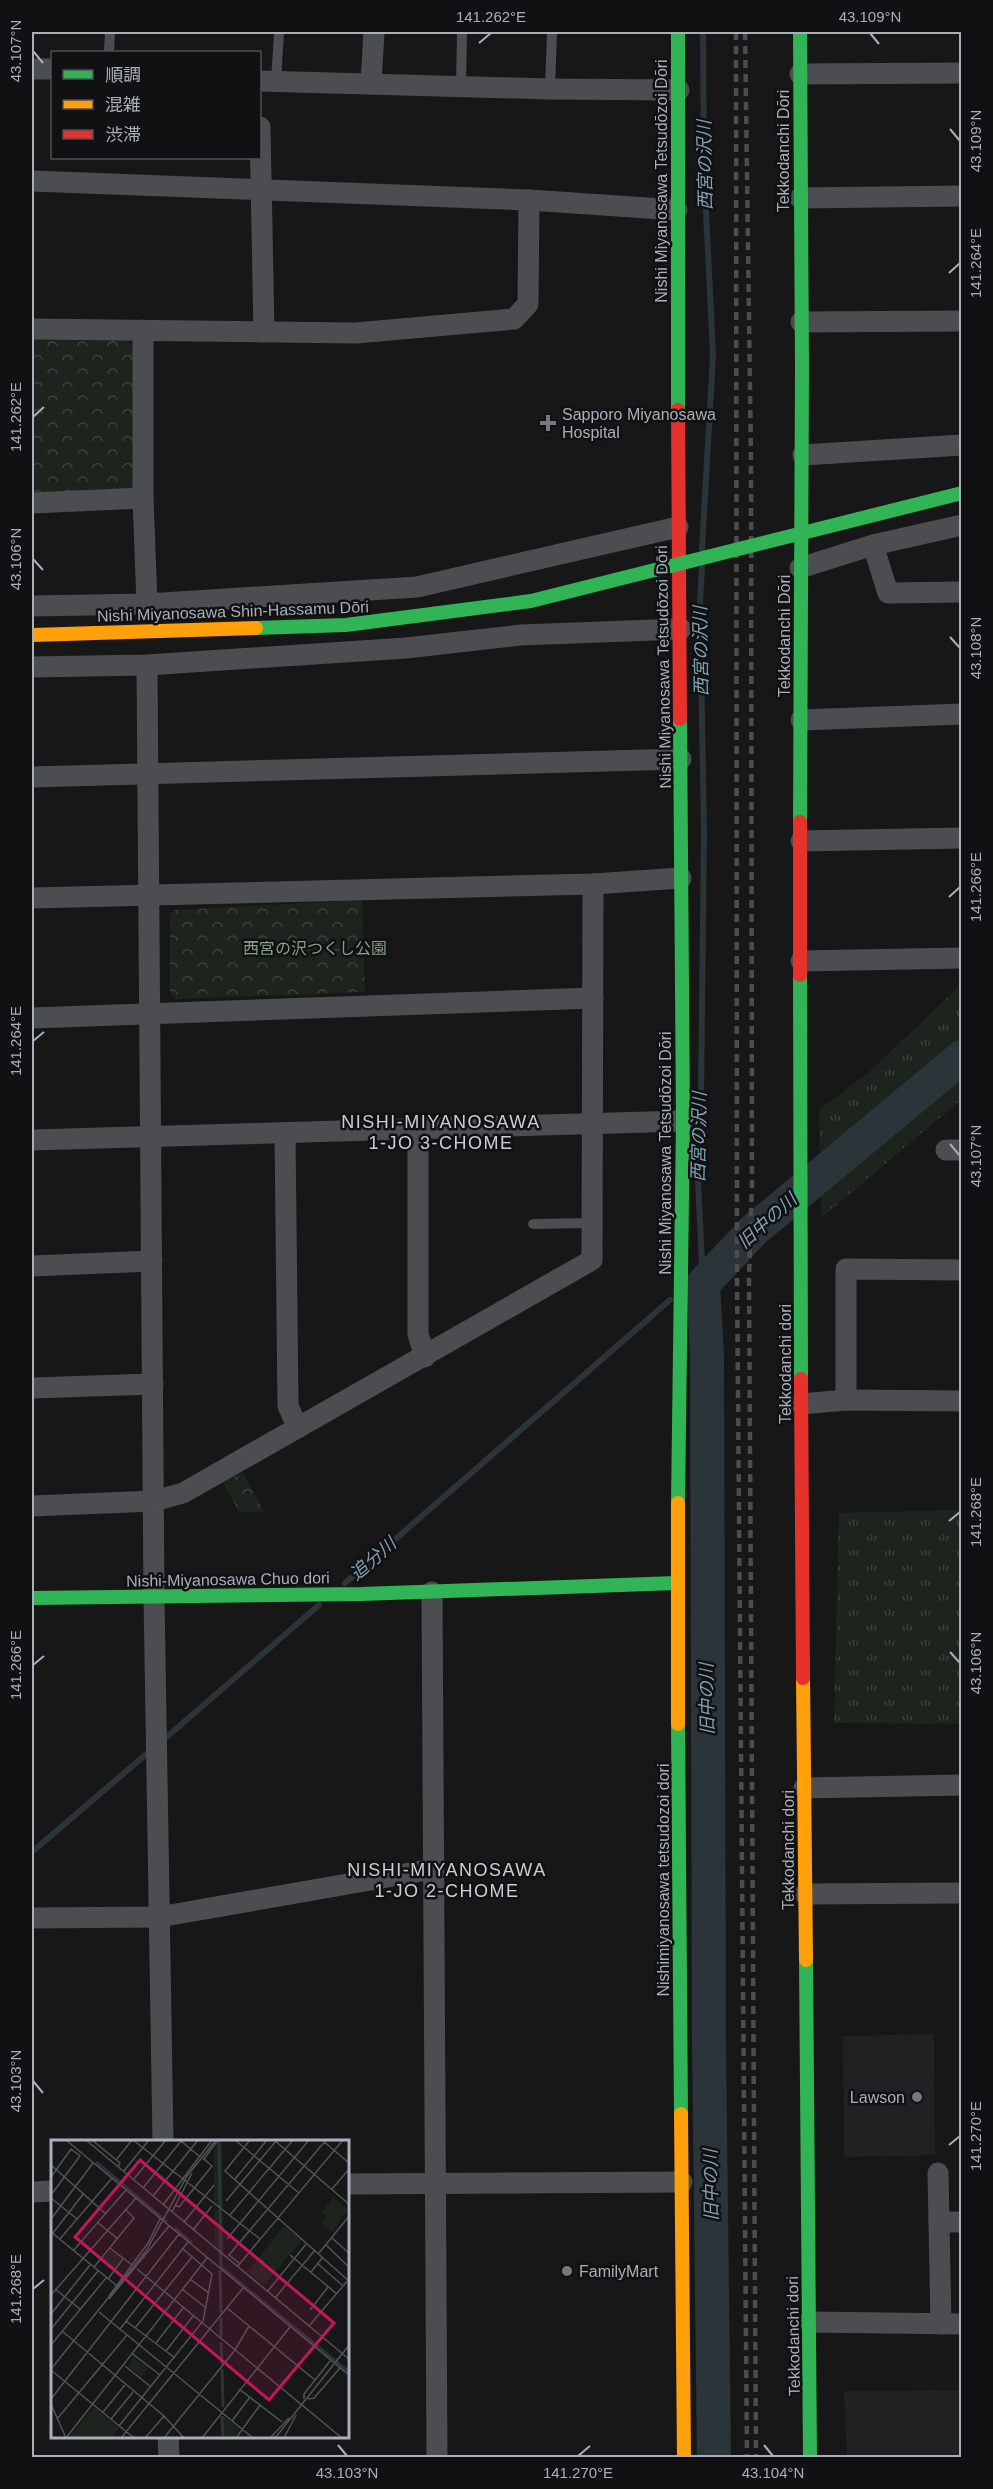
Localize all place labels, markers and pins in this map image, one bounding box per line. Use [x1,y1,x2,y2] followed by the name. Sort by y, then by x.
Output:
[562,406,716,441] place label: Sapporo Miyanosawa Hospital
[539,414,557,432] marker: Sapporo Miyanosawa Hospital
[850,2089,905,2106] place label: Lawson
[910,2090,924,2104] marker: Lawson
[579,2263,659,2280] place label: FamilyMart
[560,2264,574,2278] marker: FamilyMart

